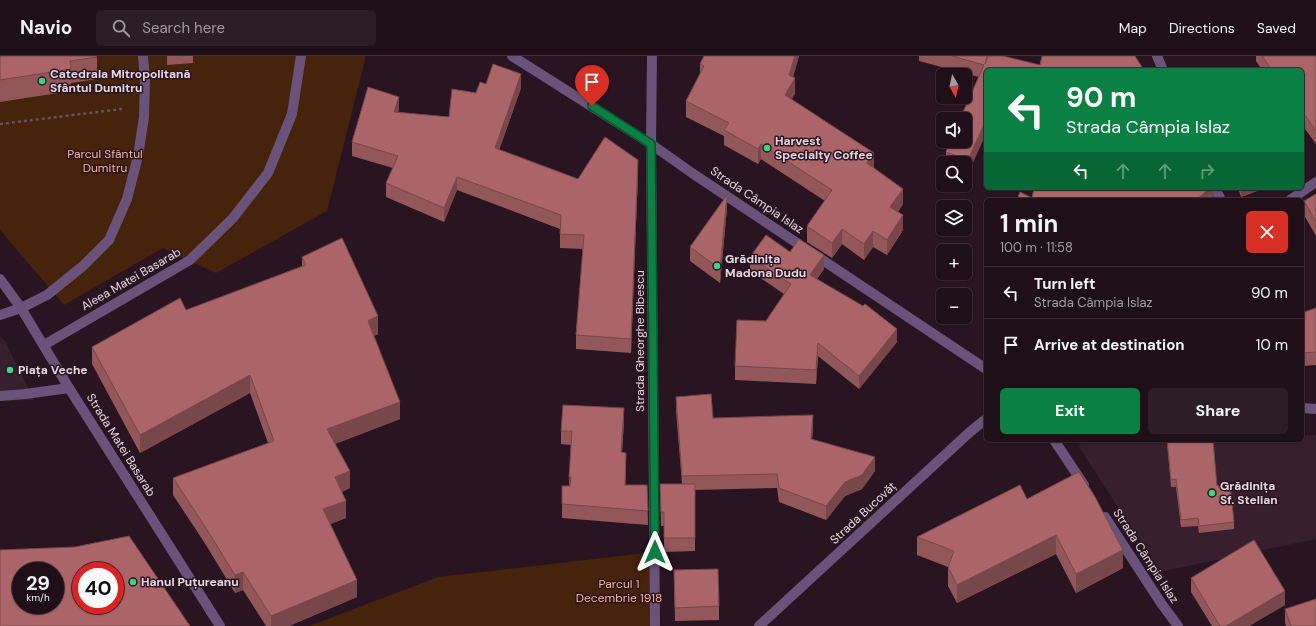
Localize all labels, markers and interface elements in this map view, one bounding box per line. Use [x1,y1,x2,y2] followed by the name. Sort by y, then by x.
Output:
[96,10,376,46] search box
[20,15,72,40] text: Navio
[110,17,132,39] icon: search
[142,18,225,38] text: Search here
[1119,19,1147,37] text: Map
[1169,19,1235,37] text: Directions
[1257,19,1296,37] text: Saved
[575,65,609,106] pin
[50,66,191,96] place label: Catedrala Mitropolitană Sfântul Dumitru
[936,68,972,104] north arrow
[936,68,972,324] map controls
[581,71,603,93] icon: arrive
[37,76,47,86] marker: Catedrala Mitropolitană Sfântul Dumitru
[1066,79,1136,116] text: 90 m
[1000,84,1052,136] icon: left
[936,112,972,148] button: sound
[1066,115,1230,139] text: Strada Câmpia Islaz
[775,133,873,163] place label: Harvest Specialty Coffee
[762,143,772,153] marker: Harvest Specialty Coffee
[67,146,143,176] park label: Parcul Sfântul Dumitru
[936,156,972,192] button: search
[1070,160,1092,182] icon: left
[1112,160,1134,182] icon: ahead
[1154,160,1176,182] icon: ahead
[1196,160,1218,182] icon: right
[707,163,807,237] street label: Strada Câmpia Islaz
[936,200,972,236] button: layers
[1000,208,1058,239] text: 1 min
[1246,211,1288,253] button: close
[1000,239,1073,256] text: 100 m · 11:58
[78,244,184,314] street label: Aleea Matei Basarab
[936,244,972,280] button: +
[725,251,806,281] place label: Grădinița Madona Dudu
[712,261,722,271] marker: Grădinița Madona Dudu
[632,270,648,412] street label: Strada Gheorghe Bibescu
[1034,274,1095,294] text: Turn left
[1000,282,1022,304] icon: left
[1251,283,1288,303] text: 90 m
[936,288,972,324] button: −
[1034,294,1152,311] text: Strada Câmpia Islaz
[1000,334,1022,356] icon: arrive
[1034,335,1185,355] text: Arrive at destination
[1256,335,1288,355] text: 10 m
[18,362,88,378] place label: Piața Veche
[5,365,15,375] marker: Piața Veche
[1000,388,1140,434] button: Exit
[1148,388,1288,434] button: Share
[83,390,159,500] street label: Strada Matei Basarab
[827,478,900,548] street label: Strada Bucovăț
[1220,478,1278,508] place label: Grădinița Sf. Stelian
[1207,488,1217,498] marker: Grădinița Sf. Stelian
[1110,506,1182,606] street label: Strada Câmpia Islaz
[634,531,676,573] position arrow
[72,562,124,614] speed limit sign: 40
[26,570,50,596] text: 29
[141,574,239,590] place label: Hanul Puțureanu
[576,576,662,606] park label: Parcul 1 Decembrie 1918
[128,577,138,587] marker: Hanul Puțureanu
[26,591,50,604] text: km/h

